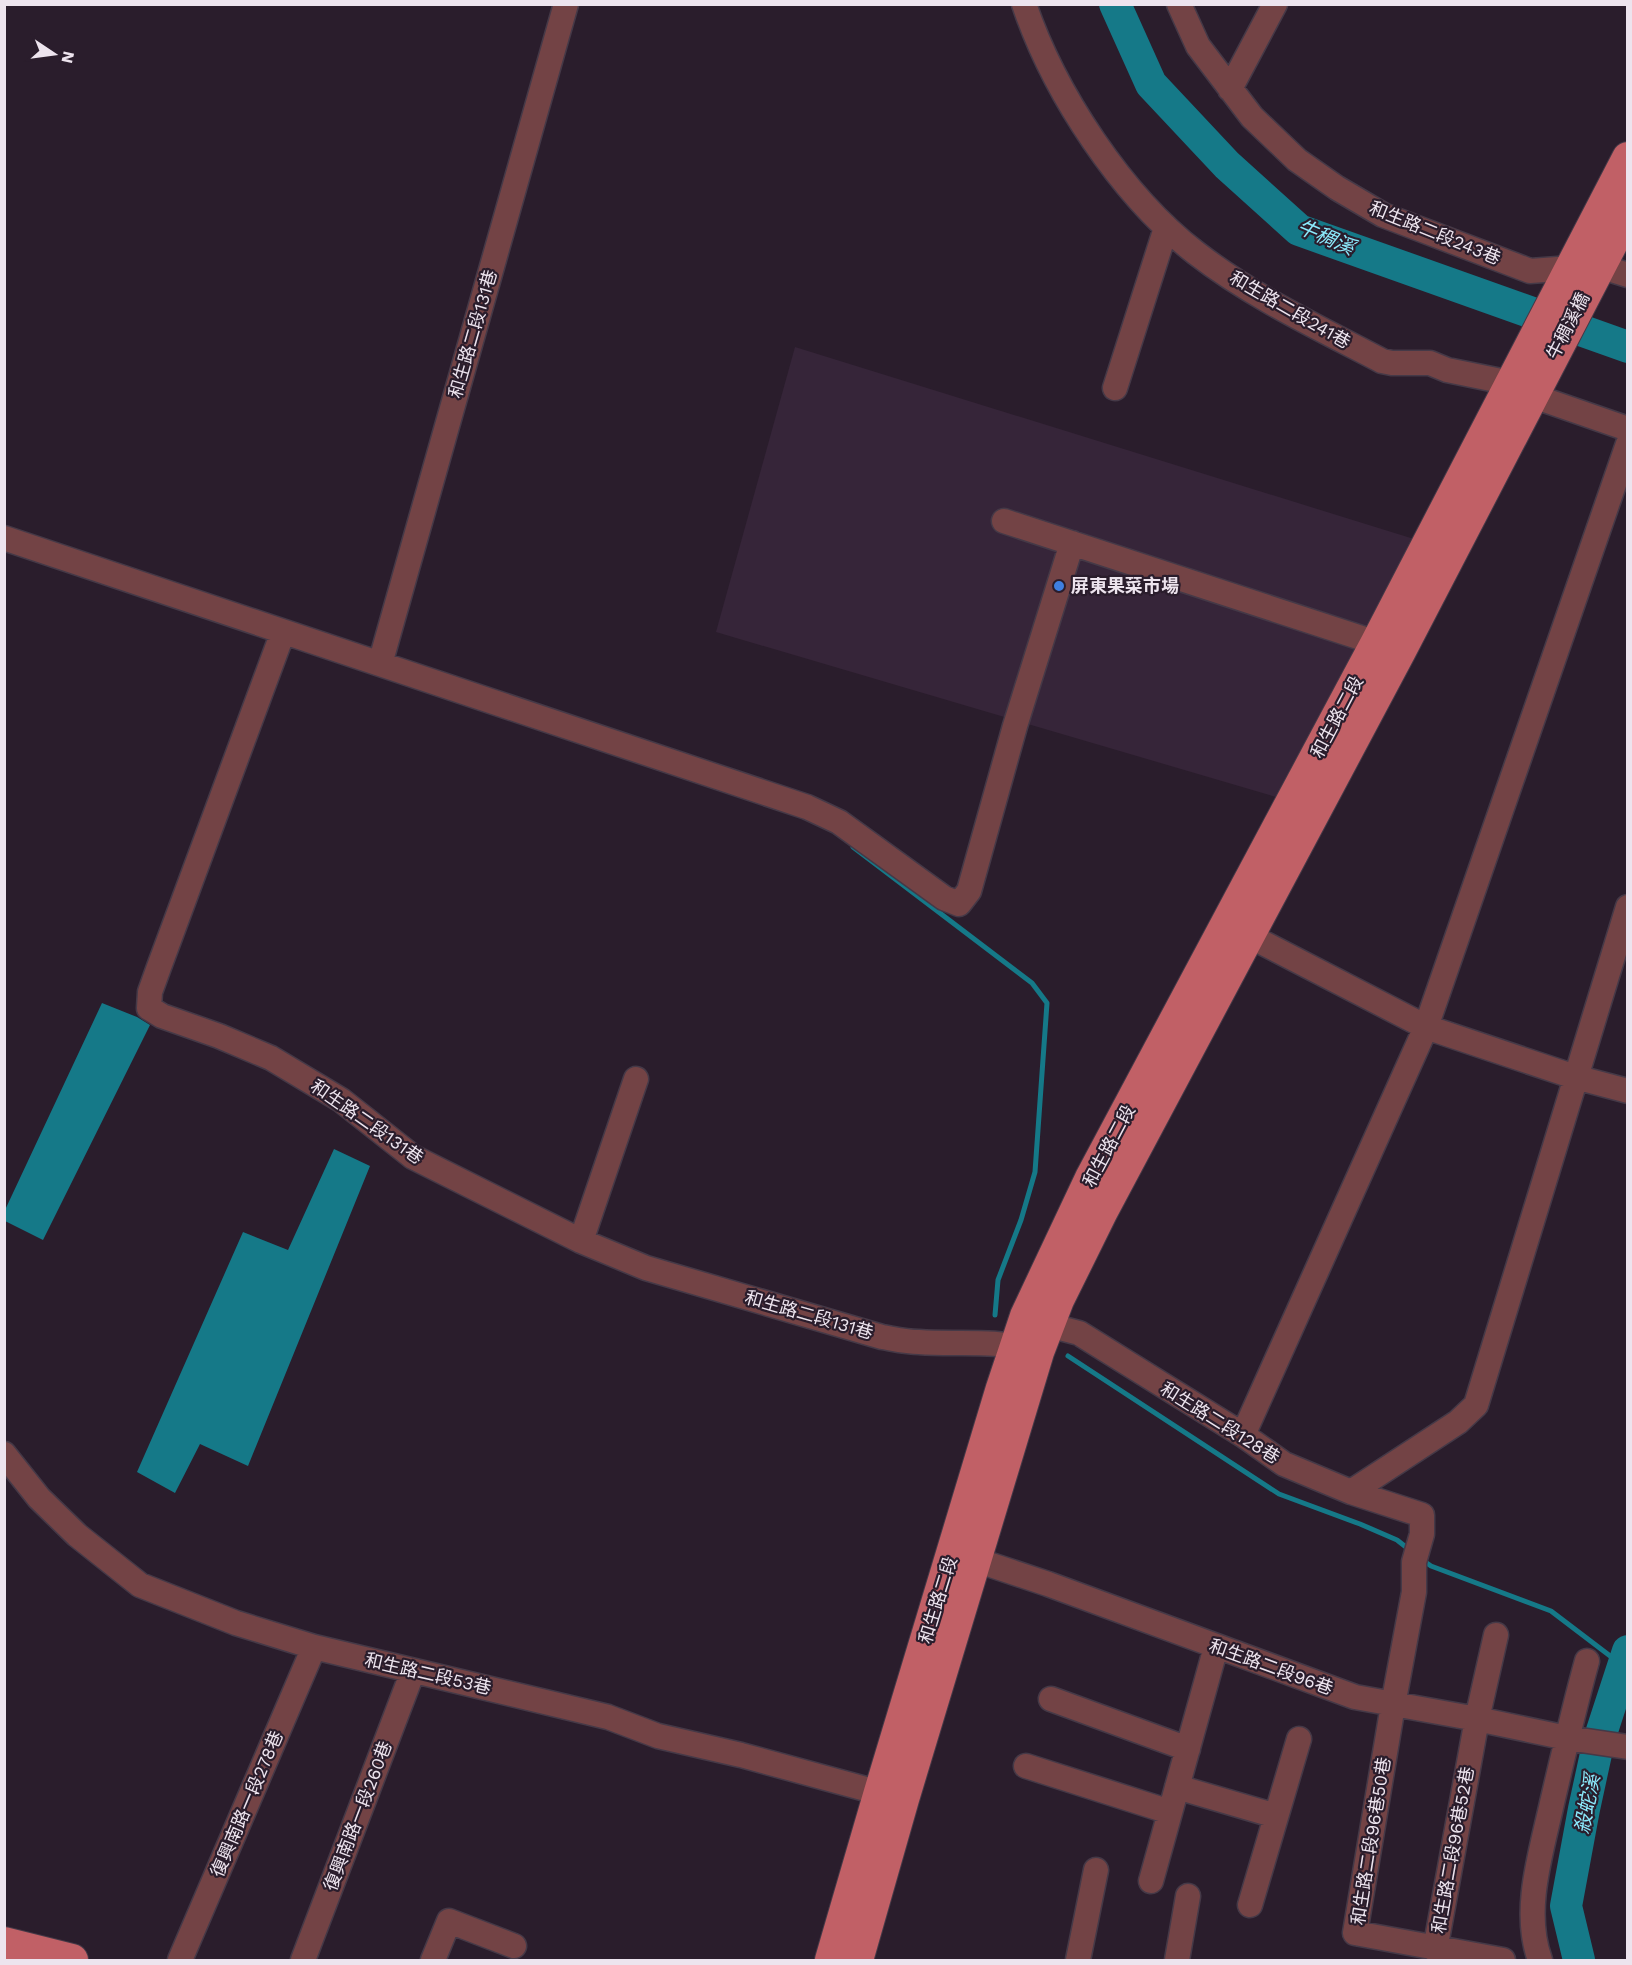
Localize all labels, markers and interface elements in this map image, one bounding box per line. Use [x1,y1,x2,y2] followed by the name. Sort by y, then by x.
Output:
[24,24,84,84] north arrow
[58,49,79,65] text: N
[1367,197,1504,268] street label: 和生路二段243巷
[1294,214,1361,261] water label: 牛稠溪
[444,267,501,400] street label: 和生路二段131巷
[1226,267,1354,353] street label: 和生路二段241巷
[1542,289,1593,363] street label: 牛稠溪橋
[1071,575,1179,596] place label: 屏東果菜市場
[1052,579,1066,593] marker: 屏東果菜市場
[1306,672,1367,761] street label: 和生路二段
[307,1075,428,1168] street label: 和生路二段131巷
[1078,1101,1139,1190] street label: 和生路二段
[743,1286,876,1343] street label: 和生路二段131巷
[1157,1377,1284,1468] street label: 和生路二段128巷
[914,1554,961,1646] street label: 和生路二段
[1206,1634,1336,1699] street label: 和生路二段96巷
[363,1649,493,1698] street label: 和生路二段53巷
[206,1727,287,1880] street label: 復興南路一段278巷
[319,1738,396,1894] street label: 復興南路一段260巷
[1347,1755,1394,1926] street label: 和生路二段96巷50巷
[1427,1765,1478,1935] street label: 和生路二段96巷52巷
[1569,1769,1605,1836] water label: 殺蛇溪

